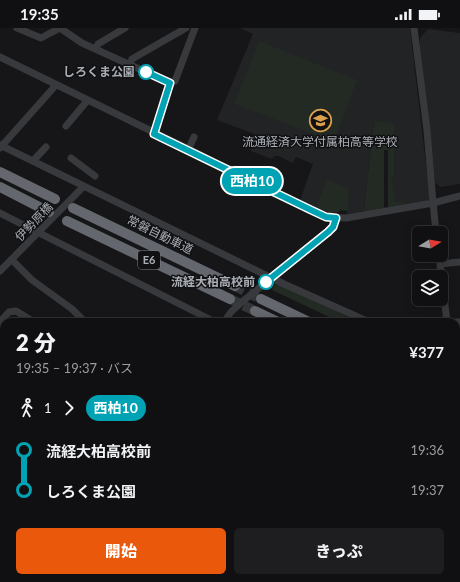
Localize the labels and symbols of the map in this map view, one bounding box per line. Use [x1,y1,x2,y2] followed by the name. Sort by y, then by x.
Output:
[63,64,135,79] place label: しろくま公園
[138,64,154,80] marker: しろくま公園
[307,108,333,134] school or university icon: 流通経済大学付属柏高等学校
[242,134,398,149] place label: 流通経済大学付属柏高等学校
[224,168,280,194] line badge: 西柏10
[12,199,56,244] street label: 伊勢原橋
[125,212,196,257] street label: 常磐自動車道
[412,226,448,262] north arrow
[138,251,160,269] road number: E6
[171,274,255,289] place label: 流経大柏高校前
[258,274,274,290] marker: 流経大柏高校前

